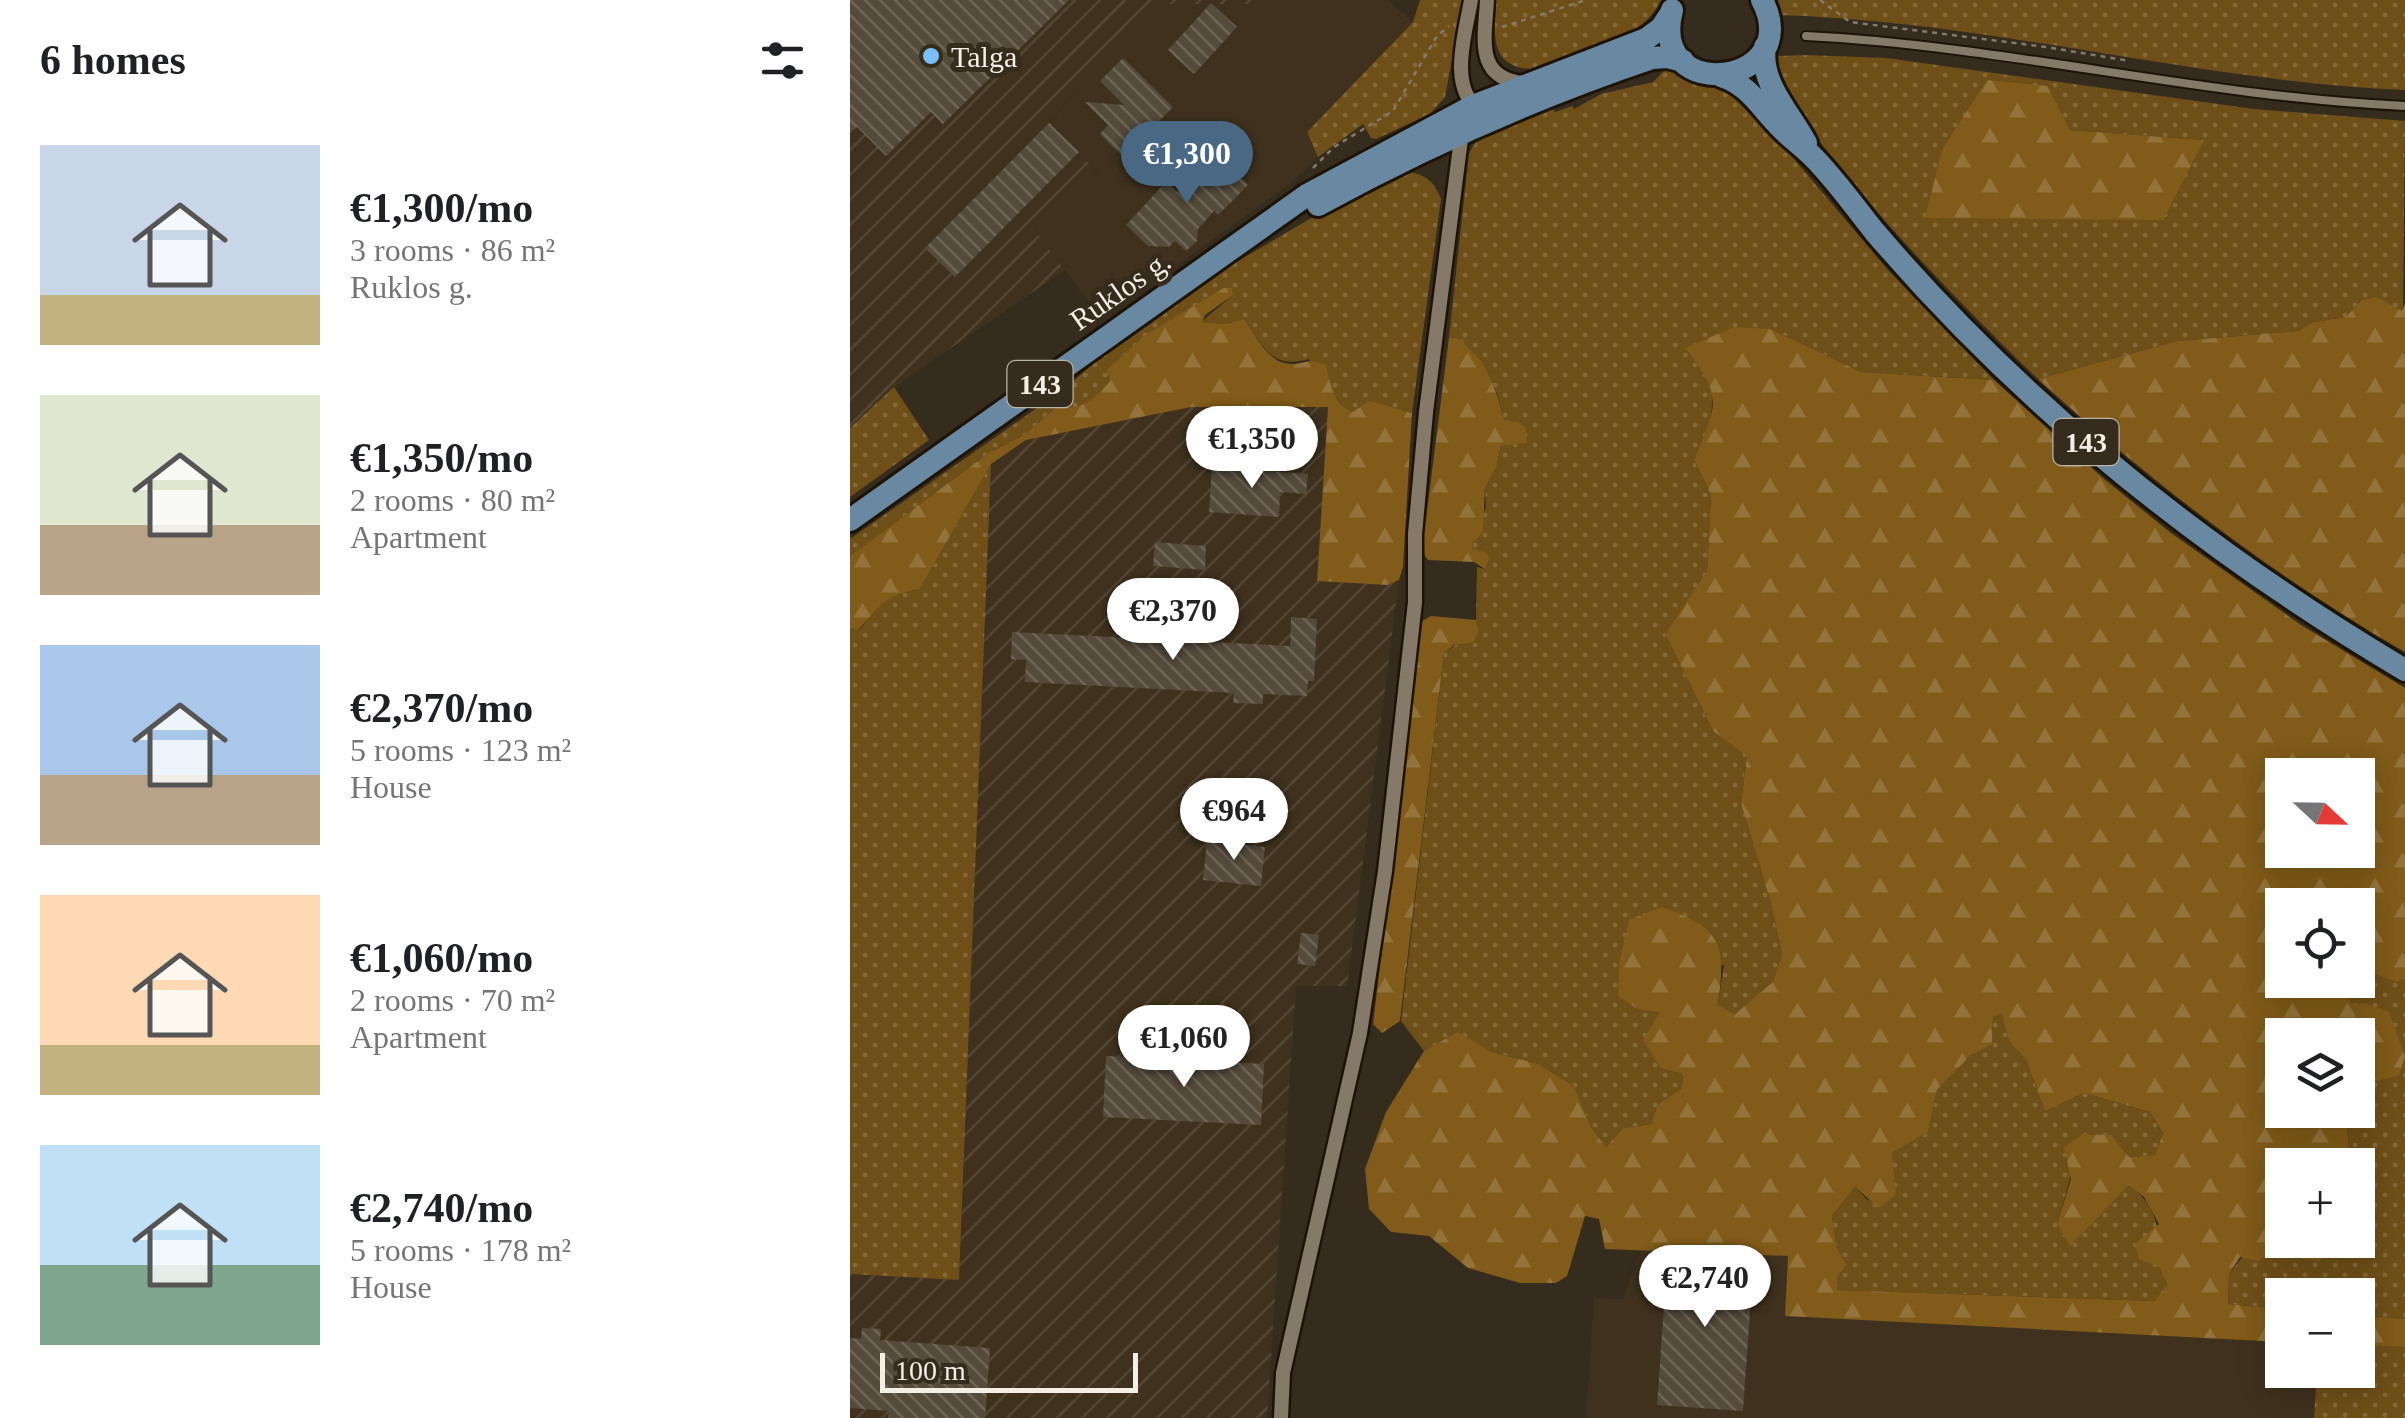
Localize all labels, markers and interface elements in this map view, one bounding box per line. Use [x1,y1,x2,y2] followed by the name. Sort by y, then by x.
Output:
[755,33,810,88] icon: filters
[40,37,186,83] text: 6 homes
[951,40,1017,73] place label: Talga
[920,45,942,67] marker: Talga
[1106,121,1268,206] pin: €1,300
[1143,135,1231,171] text: €1,300
[120,185,240,305] icon: home
[350,185,533,231] text: €1,300/mo
[350,232,555,268] text: 3 rooms · 86 m²
[1063,243,1177,337] street label: Ruklos g.
[350,269,473,305] text: Ruklos g.
[1008,361,1072,407] road number: 143
[1171,406,1333,491] pin: €1,350
[2054,419,2118,465] road number: 143
[1208,420,1296,456] text: €1,350
[120,435,240,555] icon: home
[350,435,533,481] text: €1,350/mo
[350,482,555,518] text: 2 rooms · 80 m²
[350,519,487,555] text: Apartment
[1092,578,1254,663] pin: €2,370
[1129,592,1217,628] text: €2,370
[120,685,240,805] icon: home
[350,685,533,731] text: €2,370/mo
[350,732,571,768] text: 5 rooms · 123 m²
[2265,758,2375,868] north arrow
[2265,758,2375,1388] map controls
[350,769,432,805] text: House
[1175,778,1293,863] pin: €964
[1202,792,1266,828] text: €964
[2265,888,2375,998] button: locate
[120,935,240,1055] icon: home
[350,935,533,981] text: €1,060/mo
[350,982,555,1018] text: 2 rooms · 70 m²
[1103,1005,1265,1090] pin: €1,060
[2265,1018,2375,1128] button: layers
[350,1019,487,1055] text: Apartment
[1140,1019,1228,1055] text: €1,060
[2265,1148,2375,1258] button: +
[120,1185,240,1305] icon: home
[350,1185,533,1231] text: €2,740/mo
[350,1232,571,1268] text: 5 rooms · 178 m²
[1624,1245,1786,1330] pin: €2,740
[1661,1259,1749,1295] text: €2,740
[350,1269,432,1305] text: House
[2265,1278,2375,1388] button: −
[880,1348,1138,1392] scale bar
[895,1355,966,1386] text: 100 m

